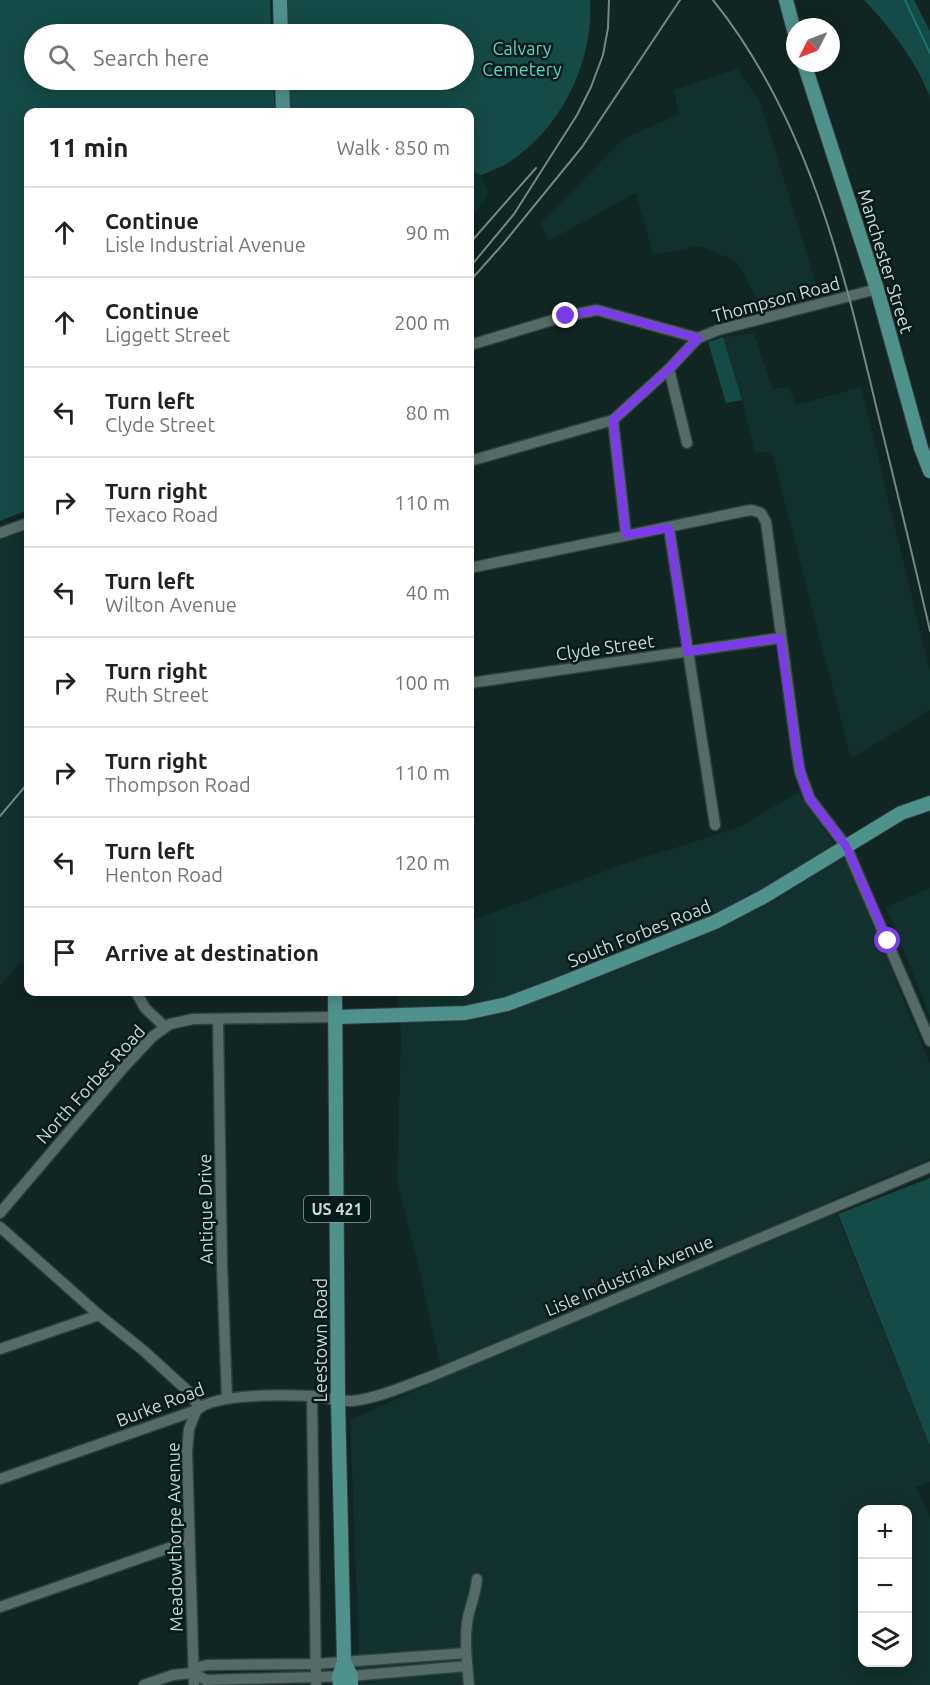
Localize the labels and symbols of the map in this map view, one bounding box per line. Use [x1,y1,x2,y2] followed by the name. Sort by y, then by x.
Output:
[786,18,840,72] north arrow
[482,38,562,79] park label: Calvary Cemetery
[855,186,917,336] street label: Manchester Street
[710,272,842,326] street label: Thompson Road
[552,302,578,328] route end
[554,630,656,664] street label: Clyde Street
[565,895,713,971] street label: South Forbes Road
[874,927,900,953] route start
[32,1021,148,1147] street label: North Forbes Road
[194,1153,216,1265] street label: Antique Drive
[304,1196,370,1222] road number: US 421
[542,1231,716,1319] street label: Lisle Industrial Avenue
[310,1278,330,1402] street label: Leestown Road
[113,1378,207,1430] street label: Burke Road
[162,1442,186,1632] street label: Meadowthorpe Avenue

